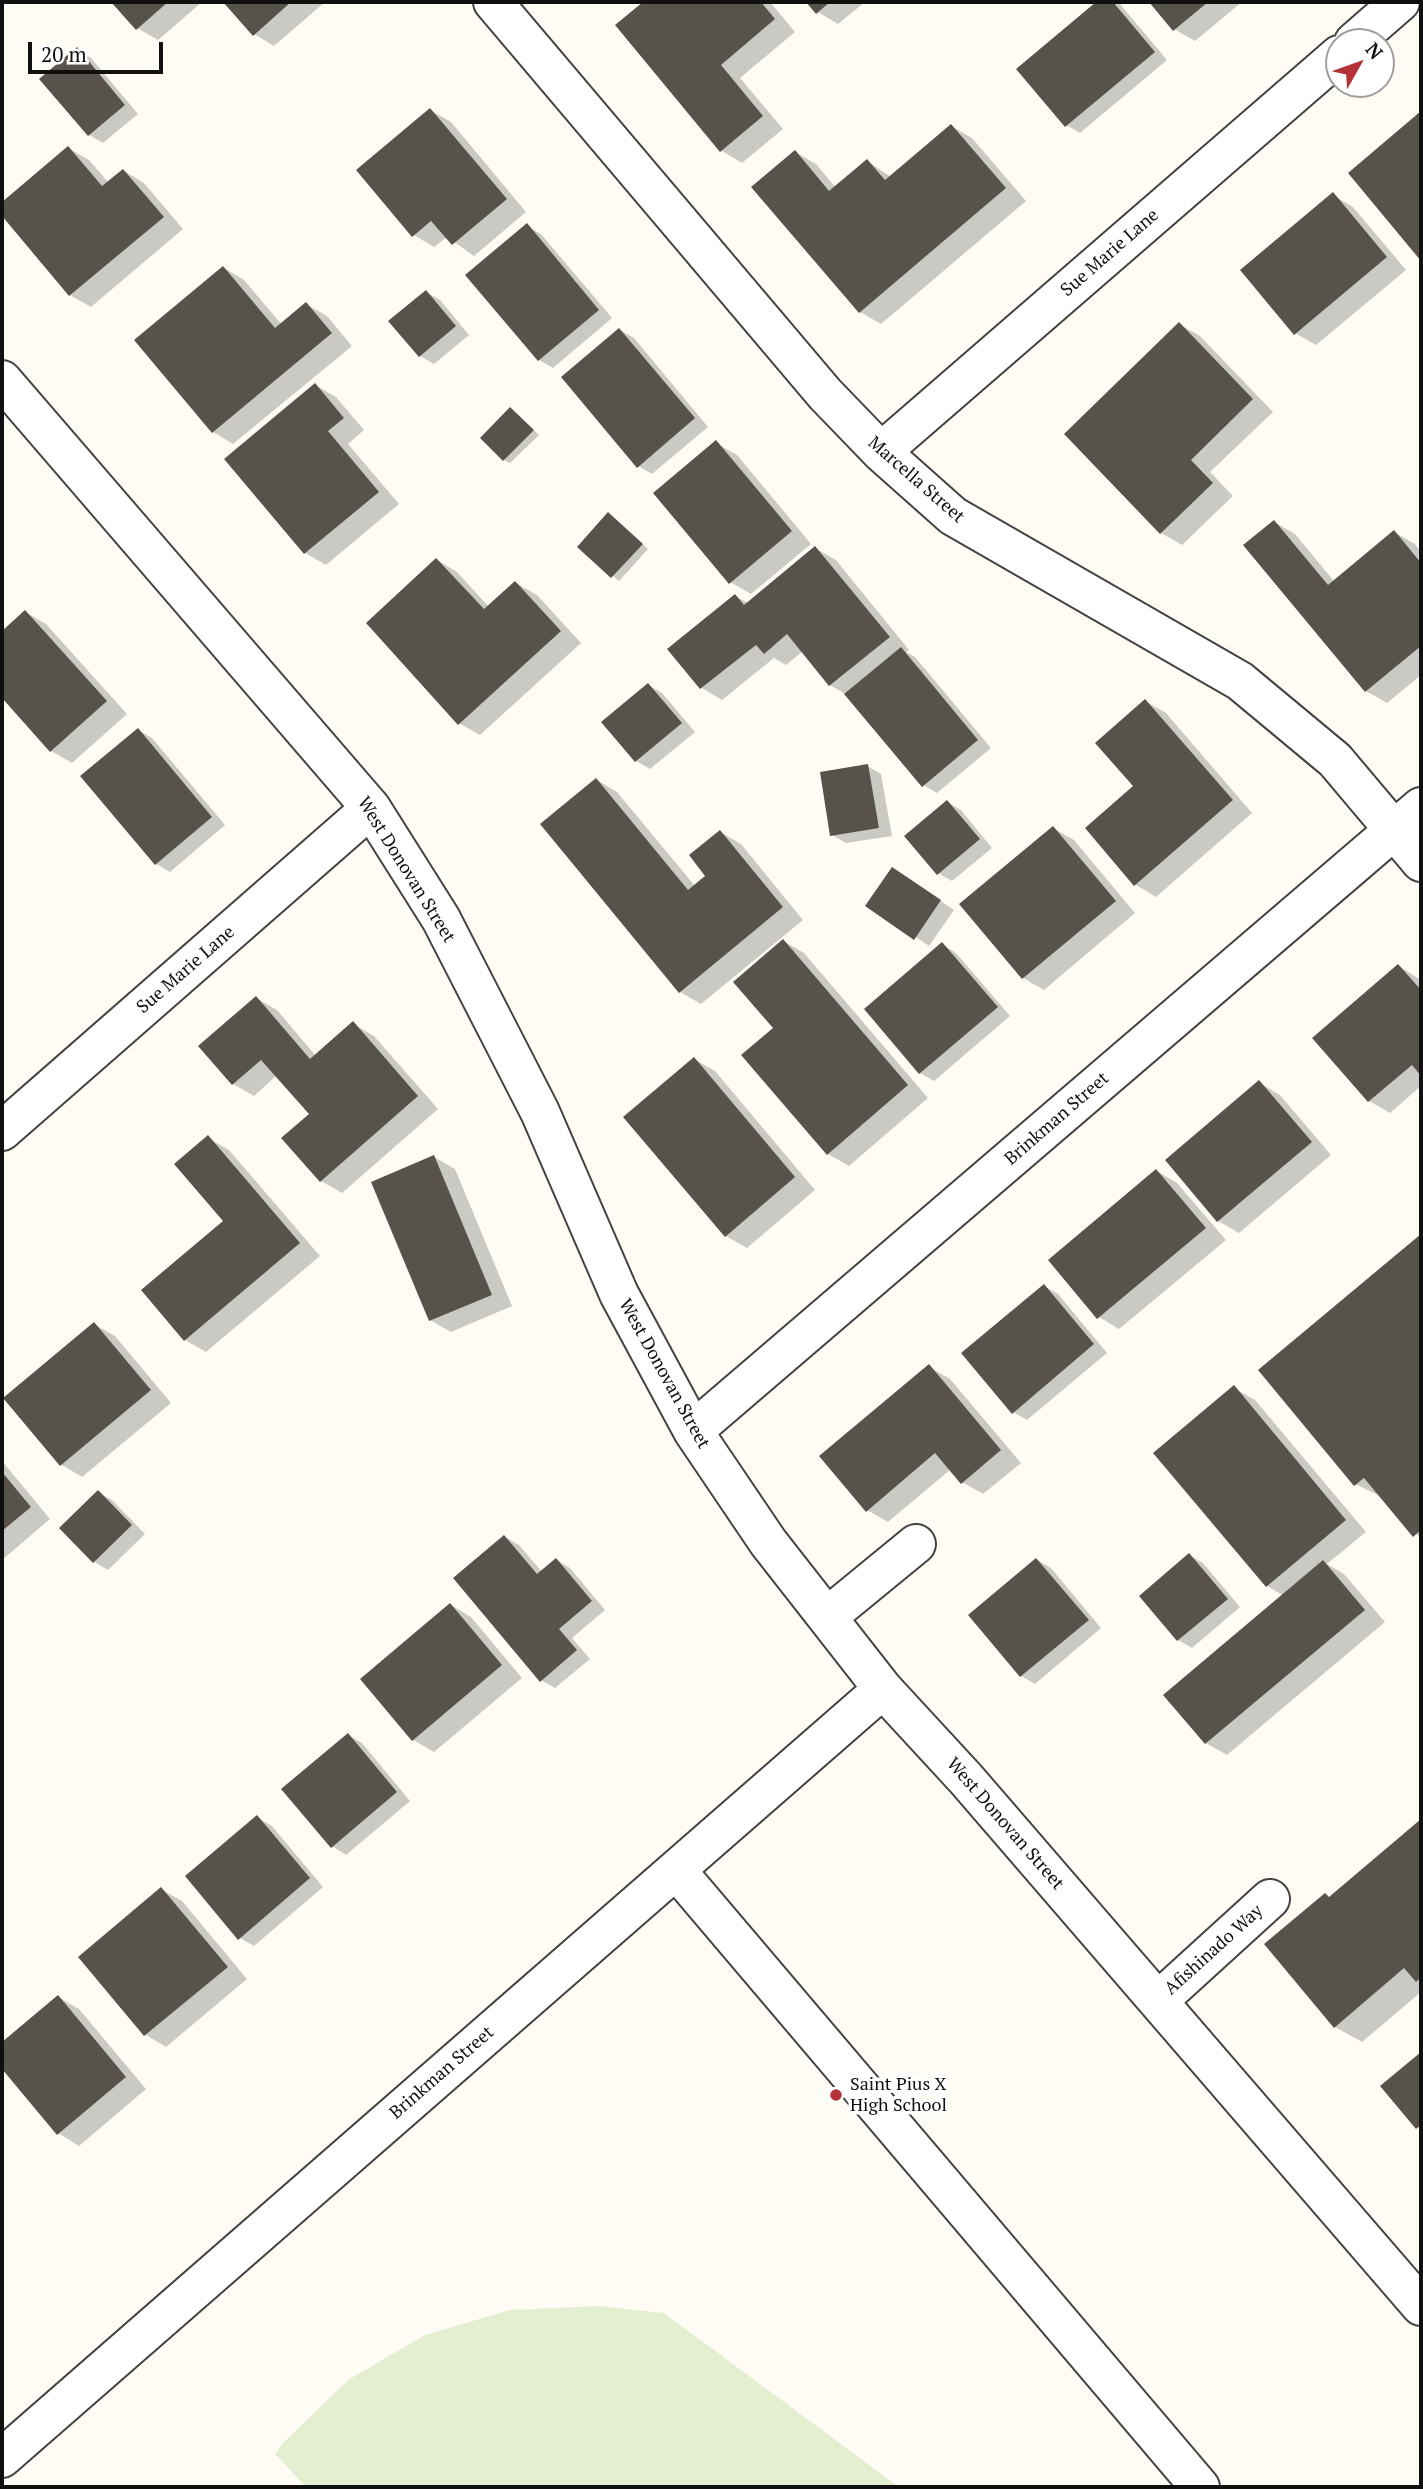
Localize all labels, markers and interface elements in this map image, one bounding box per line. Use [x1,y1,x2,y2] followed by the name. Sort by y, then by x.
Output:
[32,28,166,72] scale bar
[1325,28,1395,98] north arrow
[1361,37,1389,64] text: N
[41,40,87,68] text: 20 m
[1057,205,1163,301] street label: Sue Marie Lane
[863,432,969,528] street label: Marcella Street
[352,793,460,947] street label: West Donovan Street
[133,922,239,1018] street label: Sue Marie Lane
[1000,1068,1114,1170] street label: Brinkman Street
[614,1295,714,1453] street label: West Donovan Street
[942,1754,1068,1894] street label: West Donovan Street
[1160,1900,1268,2000] street label: Afishinado Way
[385,2022,499,2124] street label: Brinkman Street
[850,2074,947,2116] place label: Saint Pius X High School
[828,2087,844,2103] marker: Saint Pius X High School

